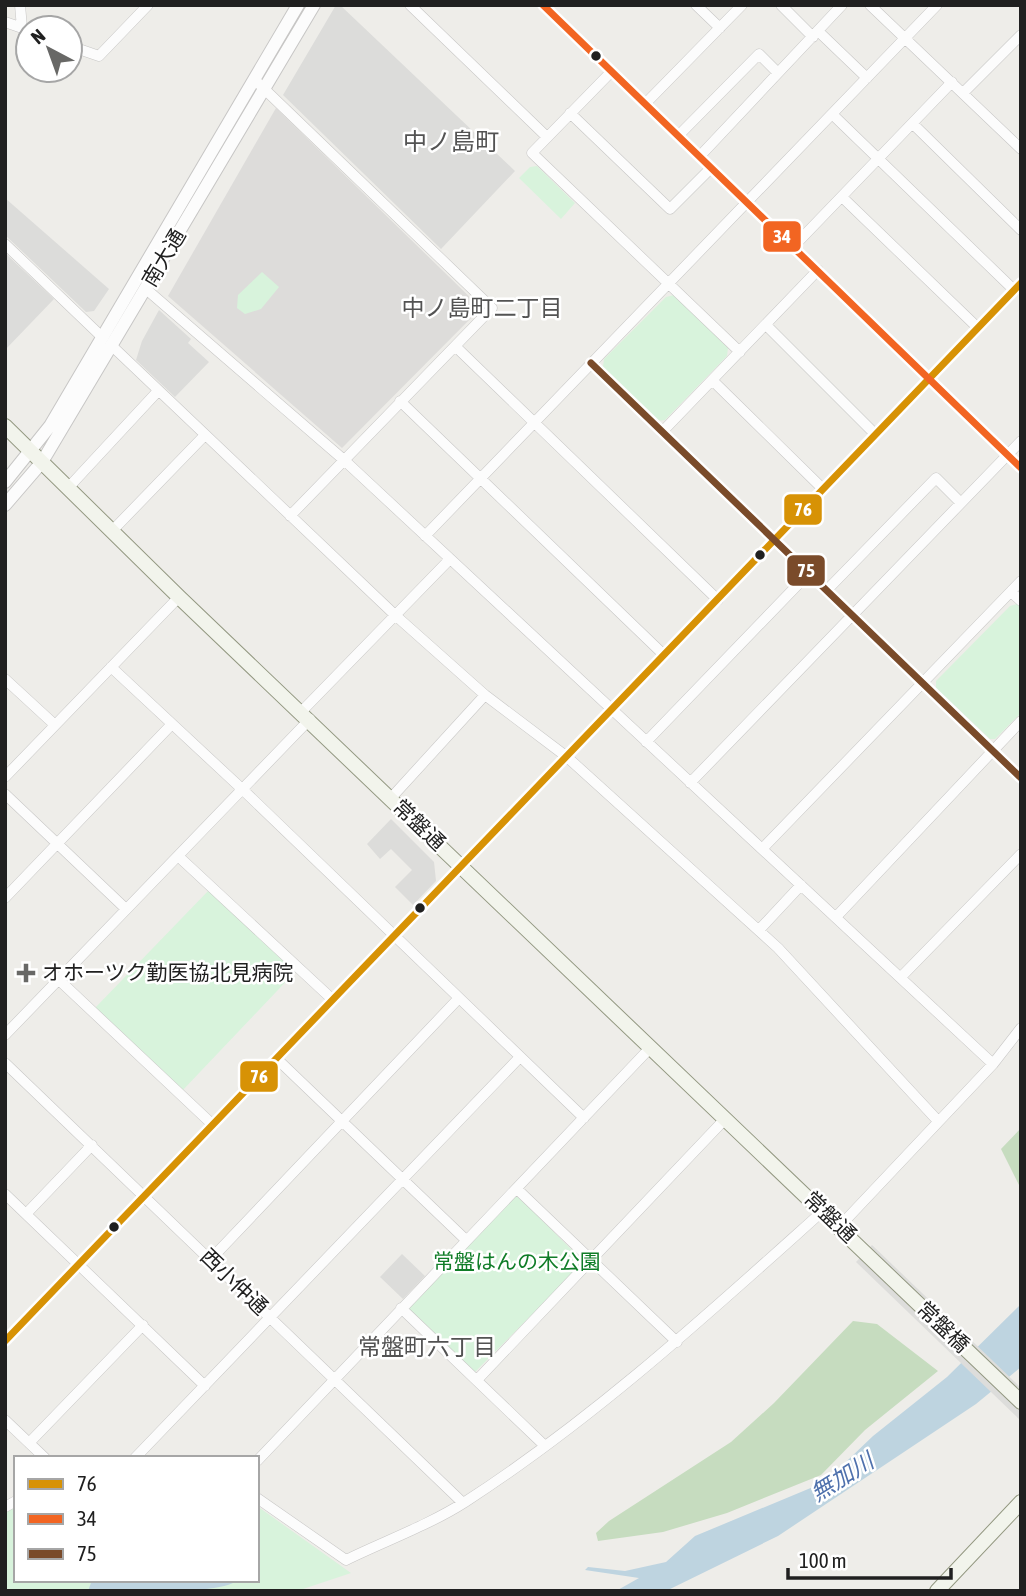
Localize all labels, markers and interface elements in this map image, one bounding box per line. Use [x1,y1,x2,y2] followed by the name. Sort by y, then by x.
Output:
[14,14,84,84] north arrow
[26,24,49,48] text: N
[589,49,603,63] unlabelled marker
[403,128,499,155] district label: 中ノ島町
[762,220,802,253] line badge: 34
[137,224,190,291] street label: 南大通
[773,225,791,247] text: 34
[402,295,563,321] district label: 中ノ島町二丁目
[783,493,823,526] line badge: 76
[794,498,812,520] text: 76
[753,548,767,562] unlabelled marker
[786,554,826,587] line badge: 75
[797,559,815,581] text: 75
[389,794,451,855] street label: 常盤通
[413,901,427,915] unlabelled marker
[42,960,294,984] place label: オホーツク勤医協北見病院
[16,963,36,983] marker: オホーツク勤医協北見病院
[239,1060,279,1093] line badge: 76
[250,1065,268,1087] text: 76
[800,1186,862,1247] street label: 常盤通
[107,1220,121,1234] unlabelled marker
[196,1243,273,1319] street label: 西小仲通
[433,1249,601,1273] park label: 常盤はんの木公園
[913,1296,975,1357] street label: 常盤橋
[358,1334,496,1360] district label: 常盤町六丁目
[806,1446,881,1506] water label: 無加川
[14,1456,259,1582] legend
[77,1471,97,1495] text: 76
[77,1506,97,1530] text: 34
[788,1536,951,1580] scale bar
[77,1541,97,1565] text: 75
[799,1548,847,1572] text: 100 m

